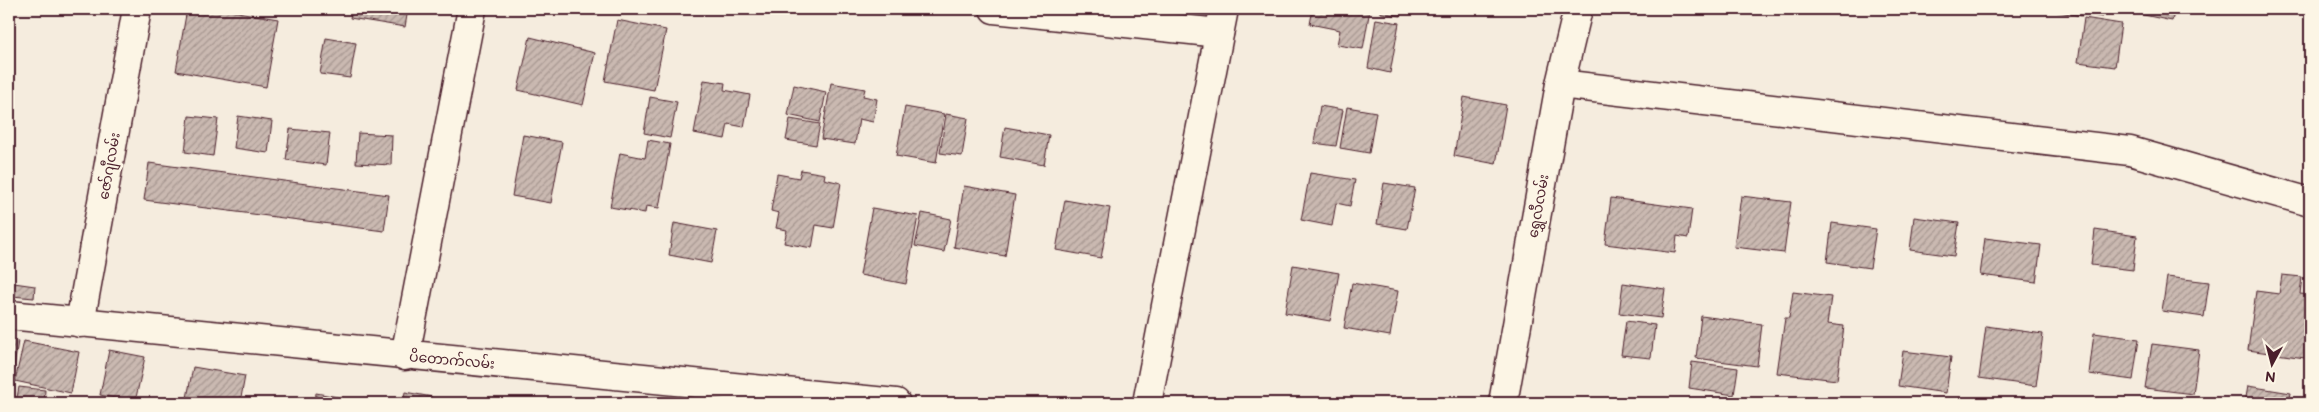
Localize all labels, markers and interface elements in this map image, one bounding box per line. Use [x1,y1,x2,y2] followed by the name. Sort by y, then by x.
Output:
[93,131,127,201] street label: ဇော်ဂျီလမ်း
[1523,173,1555,240] street label: ရွှေလီလမ်း
[2246,340,2296,390] north arrow
[408,346,496,373] street label: ပိတောက်လမ်း
[2264,367,2277,385] text: N

